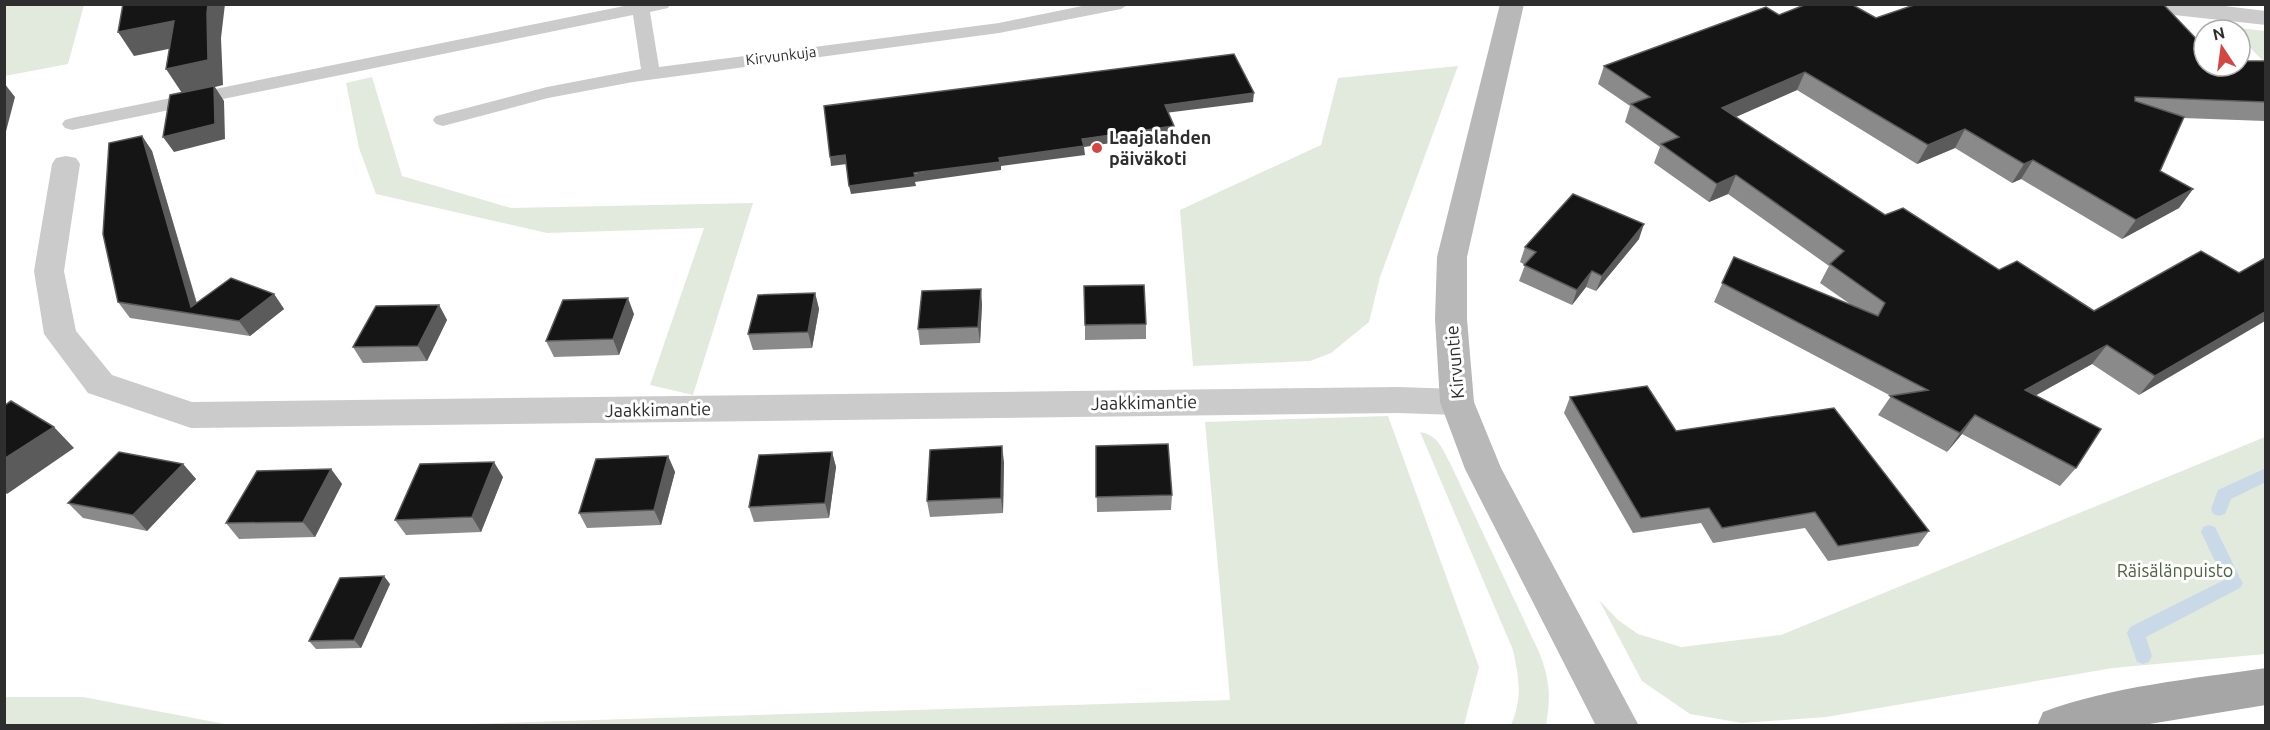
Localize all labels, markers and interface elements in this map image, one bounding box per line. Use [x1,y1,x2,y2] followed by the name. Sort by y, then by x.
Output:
[2192,18,2252,78] north arrow
[2211,23,2226,43] text: N
[745,43,817,68] street label: Kirvunkuja
[1109,127,1211,168] place label: Laajalahden päiväkoti
[1090,141,1104,155] marker: Laajalahden päiväkoti
[1441,325,1467,400] street label: Kirvuntie
[1091,391,1197,413] street label: Jaakkimantie
[605,398,711,420] street label: Jaakkimantie
[2117,560,2233,580] park label: Räisälänpuisto

